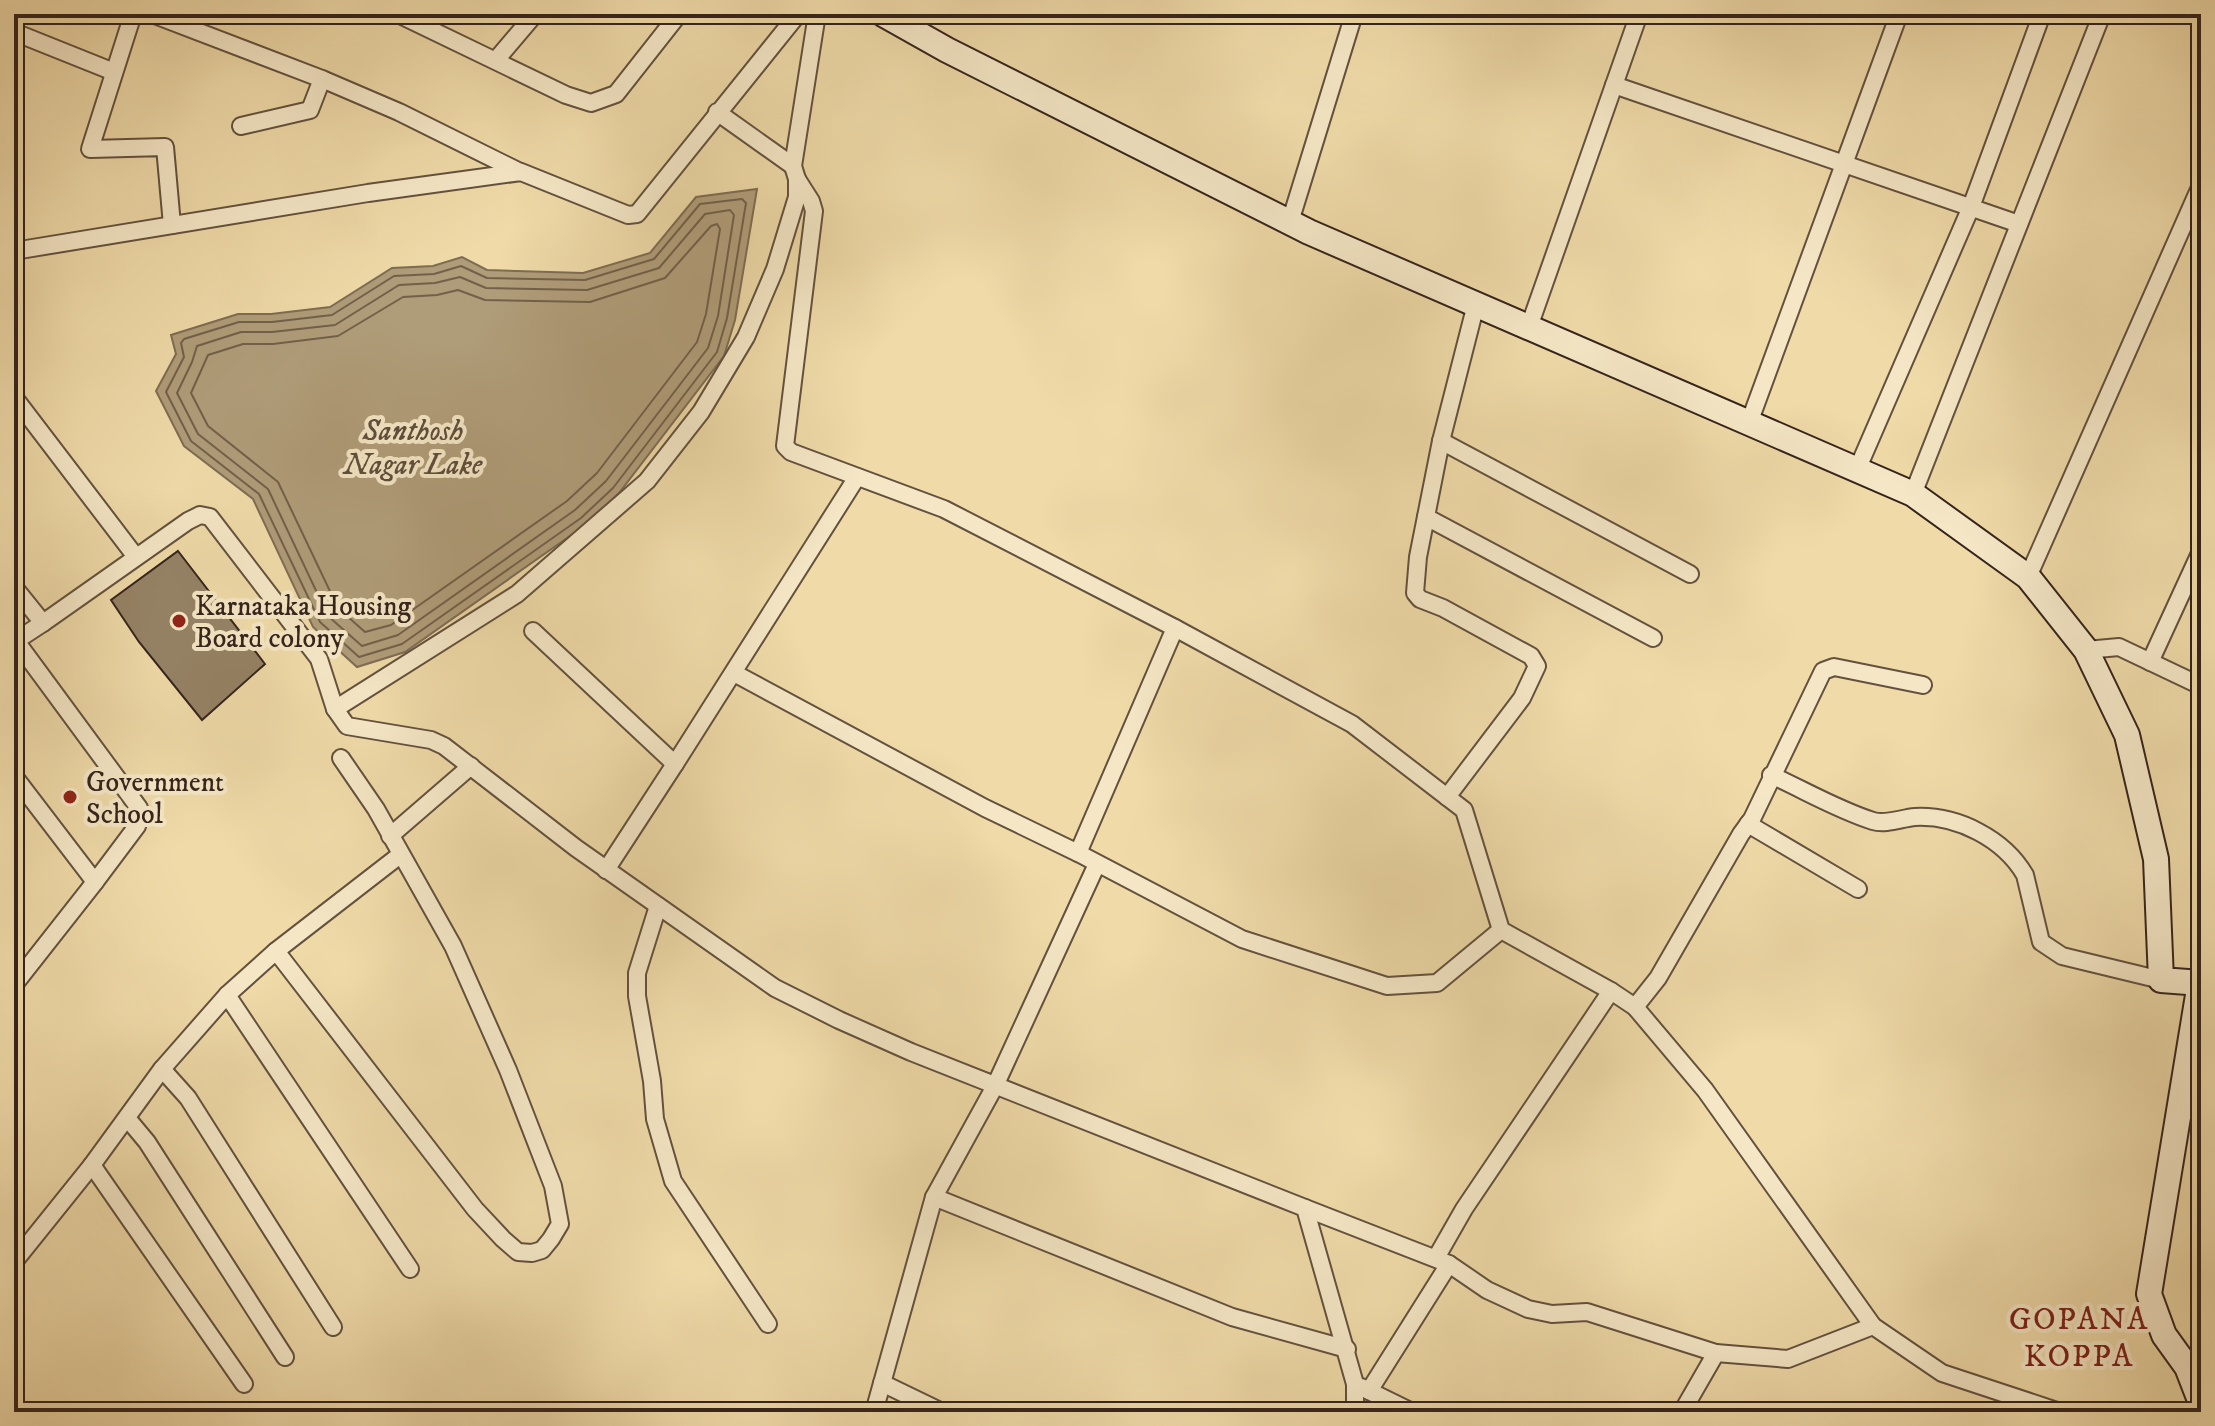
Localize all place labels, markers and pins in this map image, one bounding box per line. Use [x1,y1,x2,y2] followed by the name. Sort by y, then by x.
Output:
[195,589,412,656] place label: Karnataka Housing Board colony
[170,612,188,630] marker: Karnataka Housing Board colony
[86,765,224,832] place label: Government School
[61,788,79,806] marker: Government School

